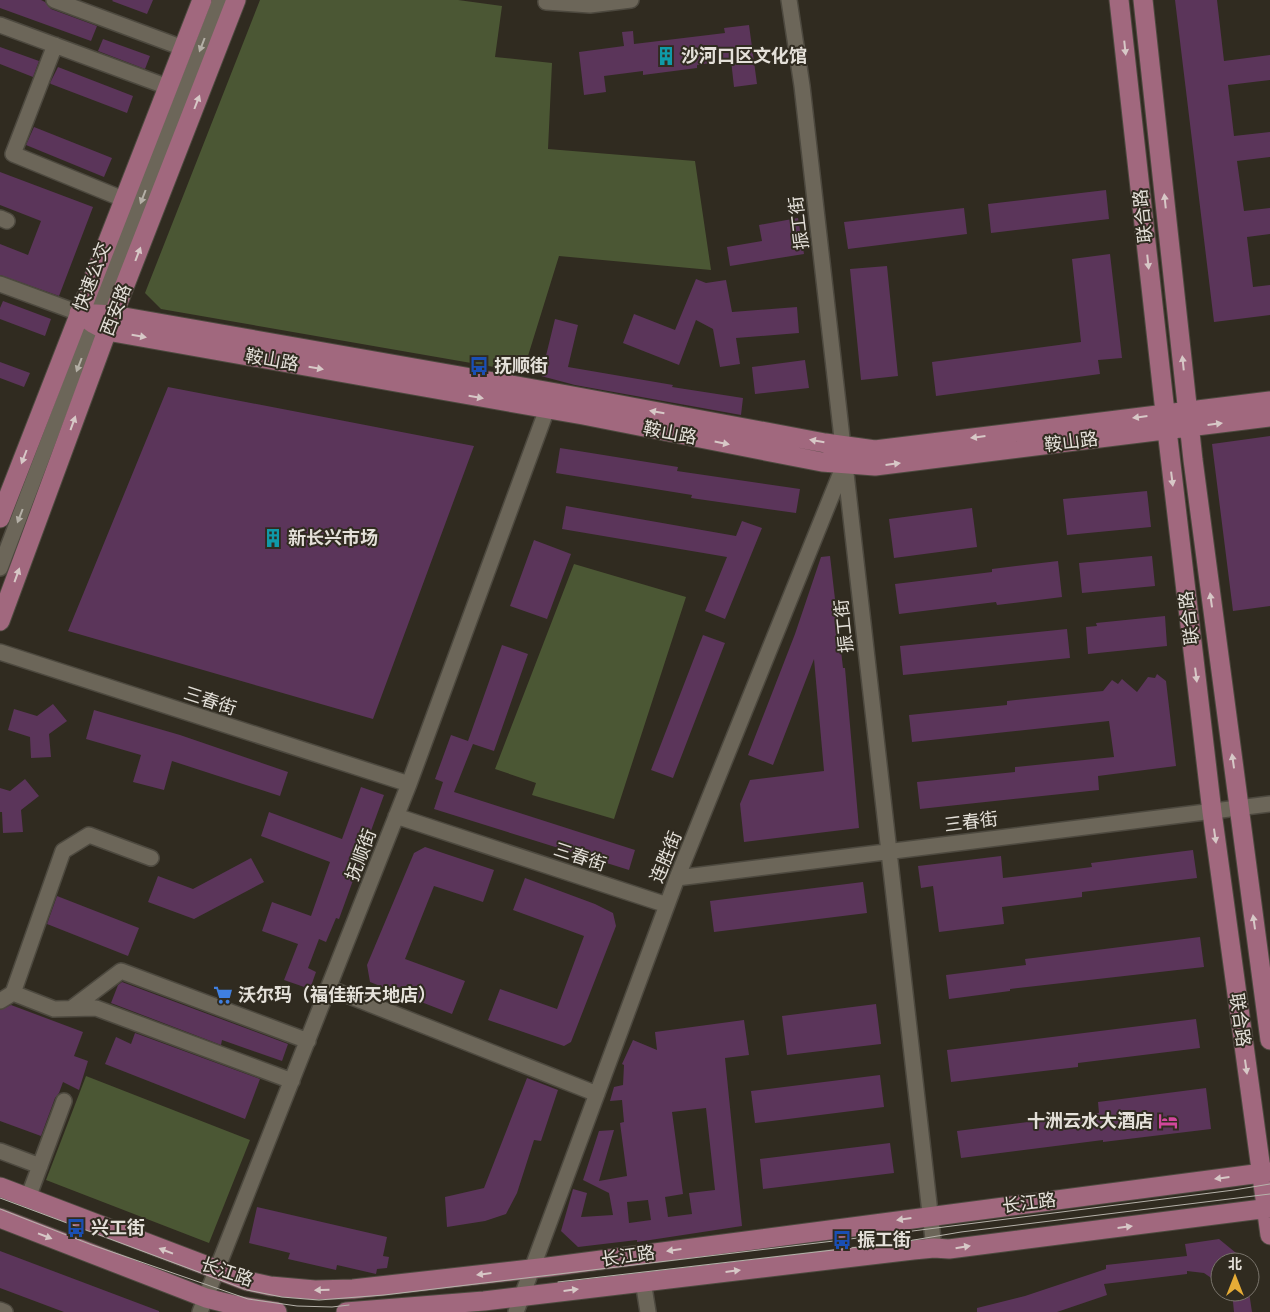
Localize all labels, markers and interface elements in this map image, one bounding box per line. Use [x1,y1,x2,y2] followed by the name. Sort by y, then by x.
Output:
[198,38,206,53] one-way arrow
[1121,41,1129,57] one-way arrow
[655,45,677,67] building icon: 沙河口区文化馆
[681,46,807,69] place label: 沙河口区文化馆
[193,94,201,109] one-way arrow
[1130,188,1159,244] street label: 联合路
[139,189,146,204] one-way arrow
[1161,193,1169,209] one-way arrow
[786,195,815,251] street label: 振工街
[70,240,117,315] street label: 快速公交
[134,246,142,261] one-way arrow
[1144,254,1152,270] one-way arrow
[97,281,138,340] street label: 西安路
[132,333,148,341] one-way arrow
[243,345,300,377] street label: 鞍山路
[1179,354,1187,370] one-way arrow
[468,355,490,377] bus stop icon: 抚顺街
[494,356,548,379] place label: 抚顺街
[74,357,82,372] one-way arrow
[309,364,325,372] one-way arrow
[469,393,485,401] one-way arrow
[649,407,665,415] one-way arrow
[1131,413,1147,421] one-way arrow
[69,415,77,430] one-way arrow
[641,418,698,451] street label: 鞍山路
[1207,420,1223,428] one-way arrow
[1043,429,1099,458] street label: 鞍山路
[970,433,986,441] one-way arrow
[809,437,825,445] one-way arrow
[714,439,730,447] one-way arrow
[20,449,27,464] one-way arrow
[885,460,901,468] one-way arrow
[1169,471,1177,487] one-way arrow
[16,509,24,524] one-way arrow
[262,527,284,549] building icon: 新长兴市场
[288,528,378,551] place label: 新长兴市场
[14,568,21,583] one-way arrow
[1176,590,1205,646] street label: 联合路
[1207,592,1215,608] one-way arrow
[831,598,860,654] street label: 振工街
[1192,667,1200,683] one-way arrow
[180,683,239,722] street label: 三春街
[1228,753,1236,769] one-way arrow
[943,809,999,838] street label: 三春街
[342,826,383,885] street label: 抚顺街
[647,828,688,887] street label: 连胜街
[1211,828,1219,844] one-way arrow
[550,839,609,878] street label: 三春街
[1250,914,1258,930] one-way arrow
[212,984,234,1006] supermarket icon: 沃尔玛（福佳新天地店）
[238,985,436,1008] place label: 沃尔玛（福佳新天地店）
[1223,992,1254,1049] street label: 联合路
[1242,1059,1250,1075] one-way arrow
[1157,1110,1179,1132] hotel icon: 十洲云水大酒店
[1027,1111,1153,1134] place label: 十洲云水大酒店
[1213,1174,1229,1182] one-way arrow
[1001,1190,1057,1219] street label: 长江路
[896,1215,912,1223] one-way arrow
[65,1217,87,1239] bus stop icon: 兴工街
[91,1218,145,1241] place label: 兴工街
[1117,1223,1133,1231] one-way arrow
[831,1229,853,1251] bus stop icon: 振工街
[857,1230,911,1253] place label: 振工街
[38,1233,53,1240] one-way arrow
[600,1242,657,1273] street label: 长江路
[956,1242,972,1250] one-way arrow
[159,1246,173,1254] one-way arrow
[665,1246,681,1254] one-way arrow
[1210,1252,1260,1302] north arrow
[197,1254,256,1293] street label: 长江路
[1228,1257,1242,1274] text: 北
[725,1267,741,1275] one-way arrow
[476,1270,492,1278] one-way arrow
[314,1286,330,1294] one-way arrow
[563,1286,579,1294] one-way arrow

